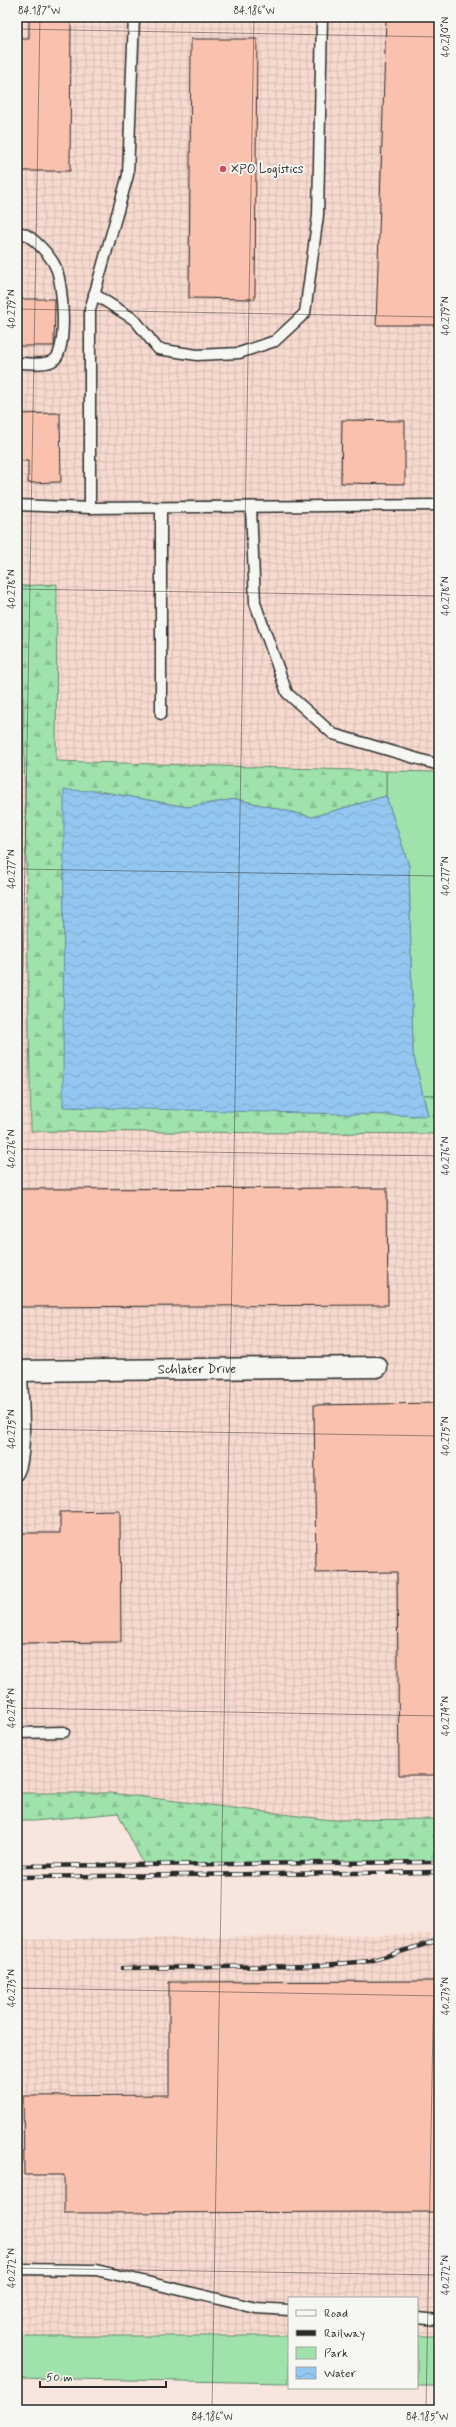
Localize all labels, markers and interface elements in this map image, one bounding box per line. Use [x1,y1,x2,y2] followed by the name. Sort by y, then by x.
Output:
[18,4,60,18] text: 84.187°W
[233,4,275,18] text: 84.186°W
[439,17,453,57] text: 40.280°N
[231,161,304,178] place label: XPO Logistics
[218,164,228,174] marker: XPO Logistics
[5,289,19,329] text: 40.279°N
[439,296,453,336] text: 40.279°N
[5,569,19,609] text: 40.278°N
[439,576,453,616] text: 40.278°N
[5,849,19,889] text: 40.277°N
[439,856,453,896] text: 40.277°N
[5,1129,19,1168] text: 40.276°N
[439,1136,453,1175] text: 40.276°N
[158,1360,236,1378] street label: Schlater Drive
[5,1409,19,1449] text: 40.275°N
[439,1416,453,1456] text: 40.275°N
[5,1688,19,1728] text: 40.274°N
[439,1696,453,1736] text: 40.274°N
[5,1969,19,2007] text: 40.273°N
[439,1977,453,2015] text: 40.273°N
[5,2248,19,2288] text: 40.272°N
[439,2255,453,2295] text: 40.272°N
[288,2297,418,2389] legend
[324,2306,348,2322] text: Road
[324,2326,366,2342] text: Railway
[324,2346,348,2362] text: Park
[40,2363,166,2389] scale bar
[324,2366,356,2382] text: Water
[46,2370,73,2386] text: 50 m
[191,2410,233,2424] text: 84.186°W
[406,2410,448,2424] text: 84.185°W

